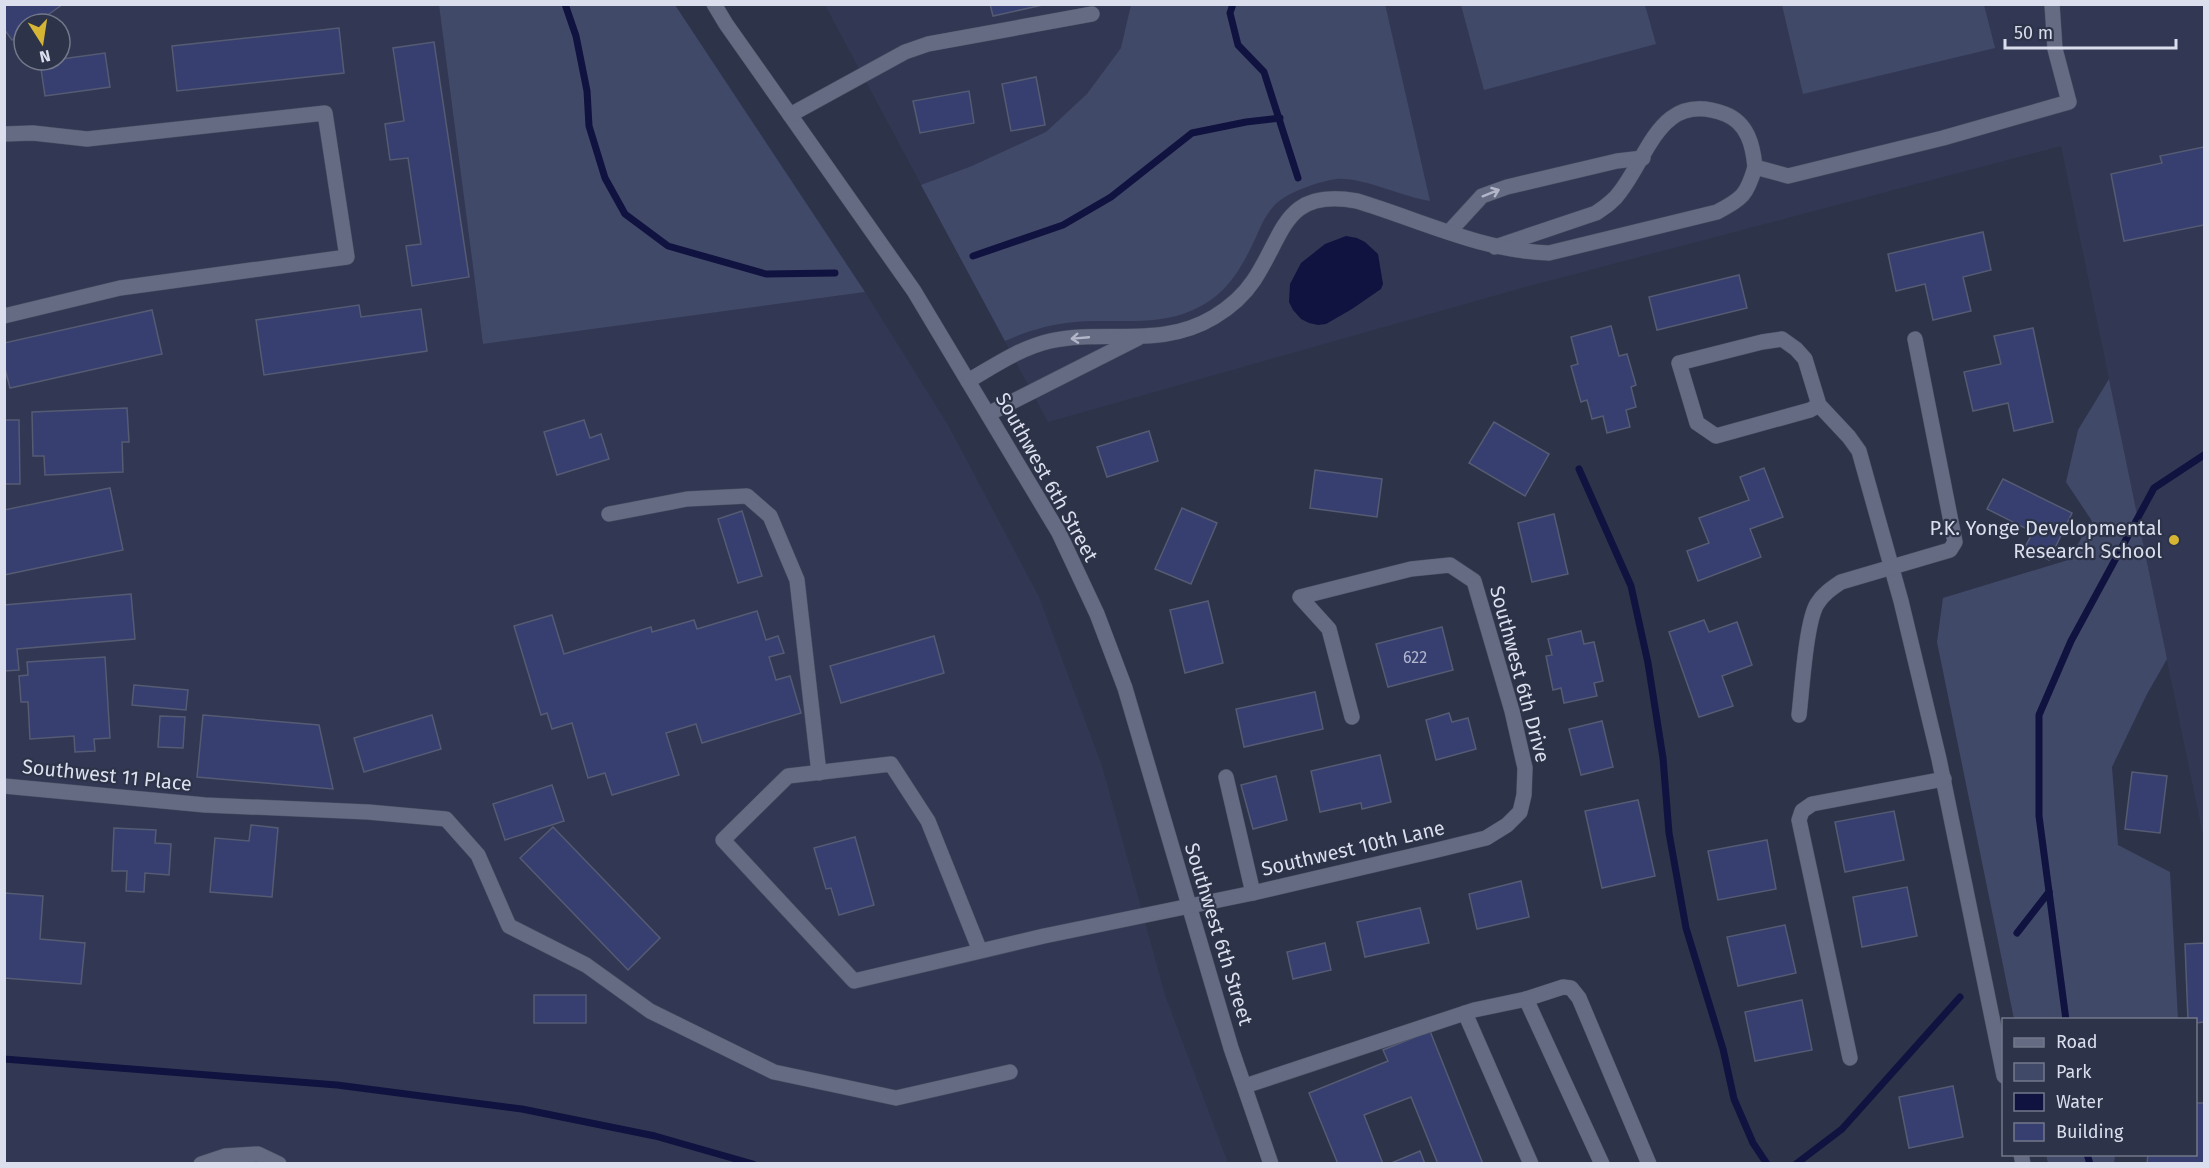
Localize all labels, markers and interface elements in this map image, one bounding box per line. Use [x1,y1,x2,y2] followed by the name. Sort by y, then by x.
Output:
[12,12,72,72] north arrow
[2005,12,2176,50] scale bar
[2014,22,2053,44] text: 50 m
[38,46,52,67] text: N
[1482,187,1500,198] one-way arrow
[1071,333,1091,344] one-way arrow
[991,388,1104,566] street label: Southwest 6th Street
[1930,516,2162,563] place label: P.K. Yonge Developmental Research School
[2167,533,2181,547] marker: P.K. Yonge Developmental Research School
[1485,583,1555,765] street label: Southwest 6th Drive
[1403,648,1427,667] house number: 622
[21,754,193,796] street label: Southwest 11 Place
[1259,815,1447,881] street label: Southwest 10th Lane
[1180,840,1258,1029] street label: Southwest 6th Street
[2002,1018,2197,1156] legend
[2056,1031,2098,1053] text: Road
[2056,1061,2092,1083] text: Park
[2056,1091,2103,1113] text: Water
[2056,1121,2124,1143] text: Building

